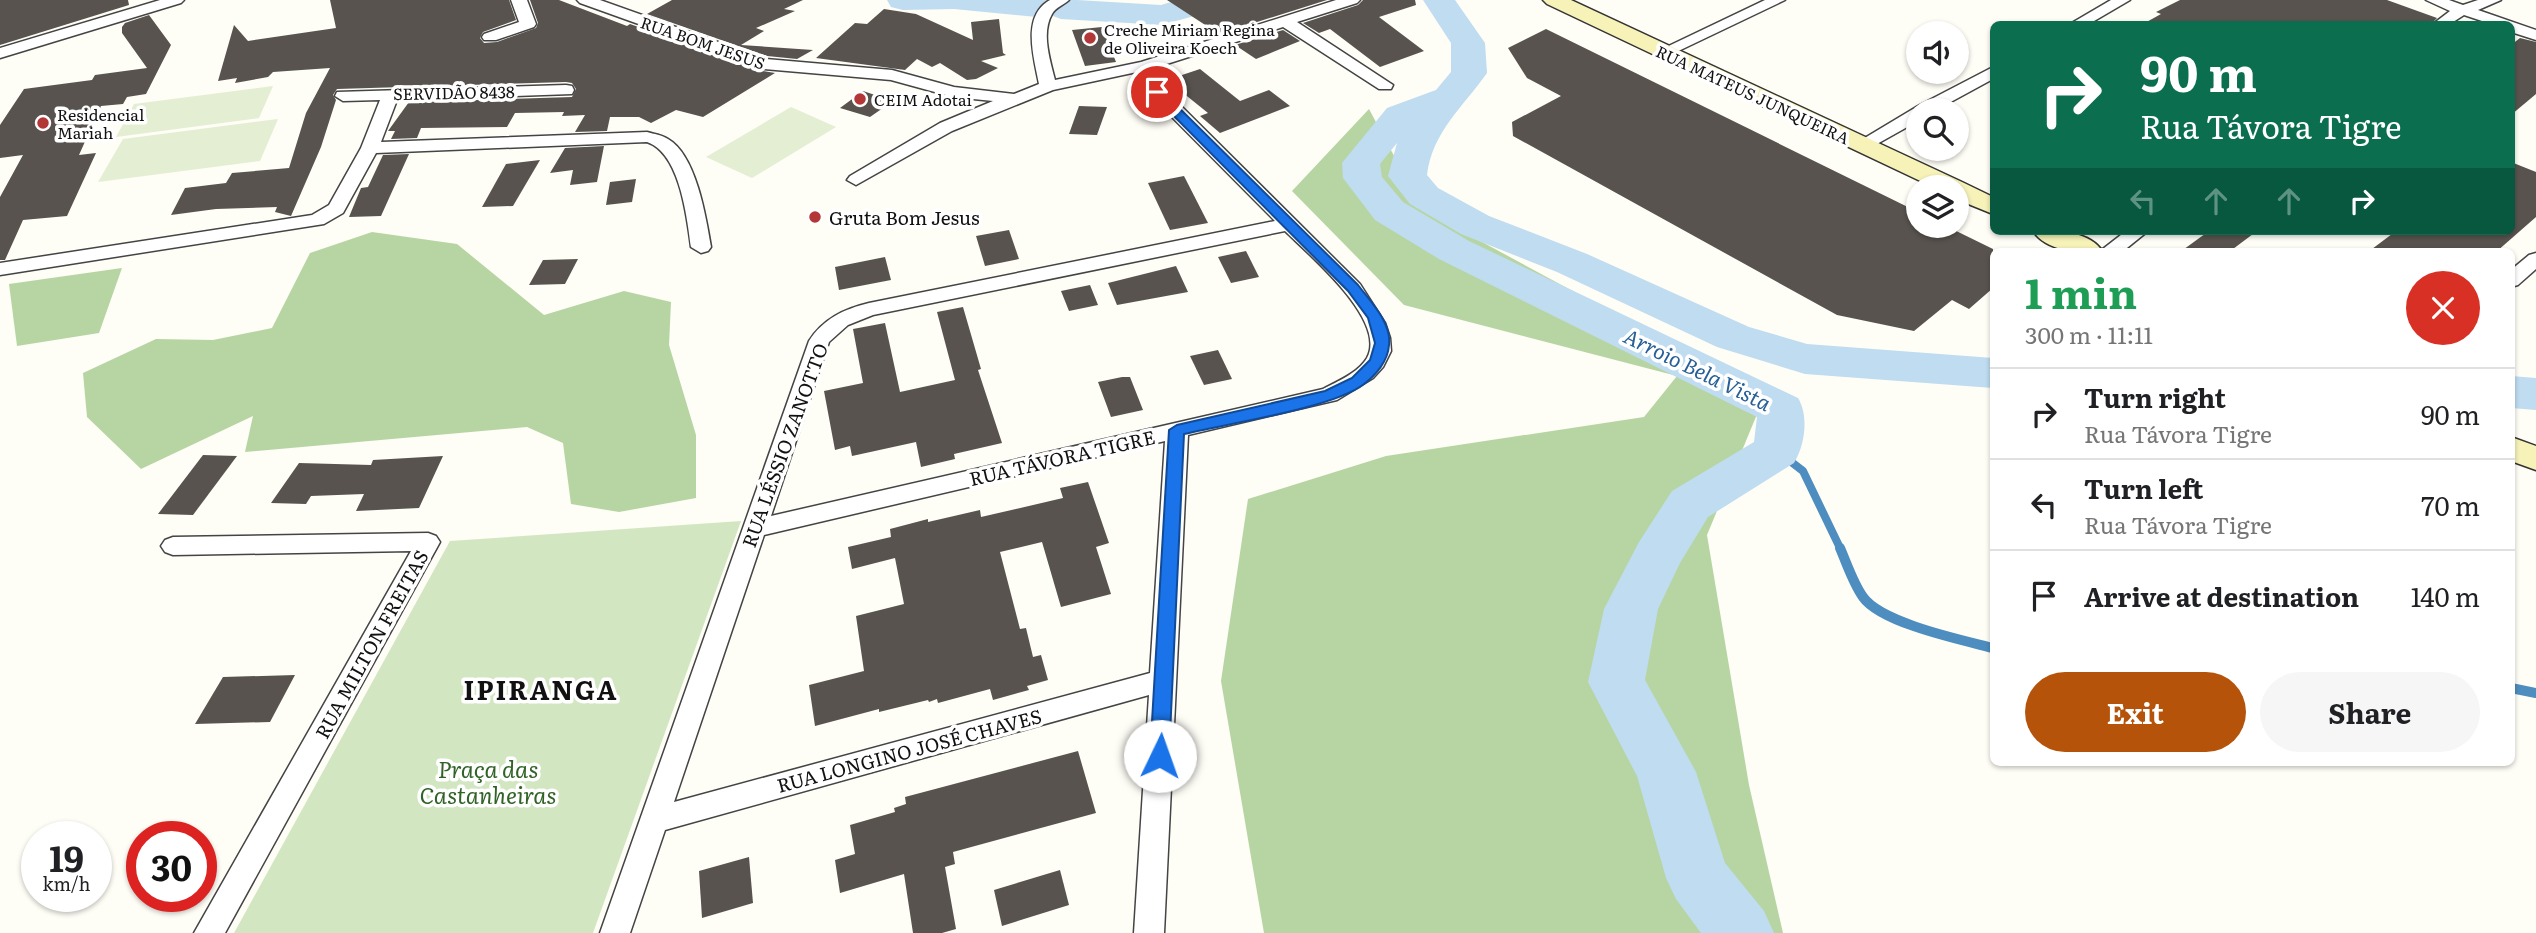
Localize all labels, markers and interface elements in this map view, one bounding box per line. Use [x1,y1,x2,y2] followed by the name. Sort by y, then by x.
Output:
[638,9,768,75] street label: RUA BOM JESUS
[1104,17,1275,59] place label: Creche Miriam Regina de Oliveira Koech
[1906,21,1969,238] map controls
[1906,21,1969,84] button: sound
[1082,30,1098,46] marker: Creche Miriam Regina de Oliveira Koech
[2140,34,2257,107] text: 90 m
[1652,39,1854,150] street label: RUA MATEUS JUNQUEIRA
[2025,49,2116,140] icon: right
[1127,62,1187,122] pin
[1138,73,1176,111] icon: arrive
[393,79,515,105] street label: SERVIDÃO 8438
[874,87,972,111] place label: CEIM Adotai
[852,91,868,107] marker: CEIM Adotai
[1906,98,1969,161] button: search
[2140,101,2402,149] text: Rua Távora Tigre
[57,102,144,144] place label: Residencial Mariah
[35,115,51,131] marker: Residencial Mariah
[1906,175,1969,238] button: layers
[2124,182,2162,220] icon: left
[2197,182,2235,220] icon: ahead
[2270,182,2308,220] icon: ahead
[2343,182,2381,220] icon: right
[829,203,980,231] place label: Gruta Bom Jesus
[807,209,823,225] marker: Gruta Bom Jesus
[2025,260,2137,322] text: 1 min
[2406,271,2480,345] button: close
[2025,317,2153,351] text: 300 m · 11:11
[1619,319,1777,417] water label: Arroio Bela Vista
[734,339,834,551] street label: RUA LÉSSIO ZANOTTO
[2084,377,2226,416] text: Turn right
[2421,394,2480,433] text: 90 m
[2025,395,2063,433] icon: right
[2084,416,2272,450] text: Rua Távora Tigre
[966,422,1158,492] street label: RUA TÁVORA TIGRE
[2084,468,2203,507] text: Turn left
[2421,485,2480,524] text: 70 m
[2025,486,2063,524] icon: left
[2084,507,2272,541] text: Rua Távora Tigre
[307,545,435,743] street label: RUA MILTON FREITAS
[2084,576,2359,615] text: Arrive at destination
[2411,576,2480,615] text: 140 m
[2025,577,2063,615] icon: arrive
[464,669,618,708] district label: IPIRANGA
[2025,672,2246,752] button: Exit
[2260,672,2480,752] button: Share
[773,701,1045,799] street label: RUA LONGINO JOSÉ CHAVES
[1123,719,1197,793] position arrow
[420,751,556,811] park label: Praça das Castanheiras
[126,821,217,912] speed limit sign: 30
[49,831,84,883] text: 19
[43,870,90,897] text: km/h

